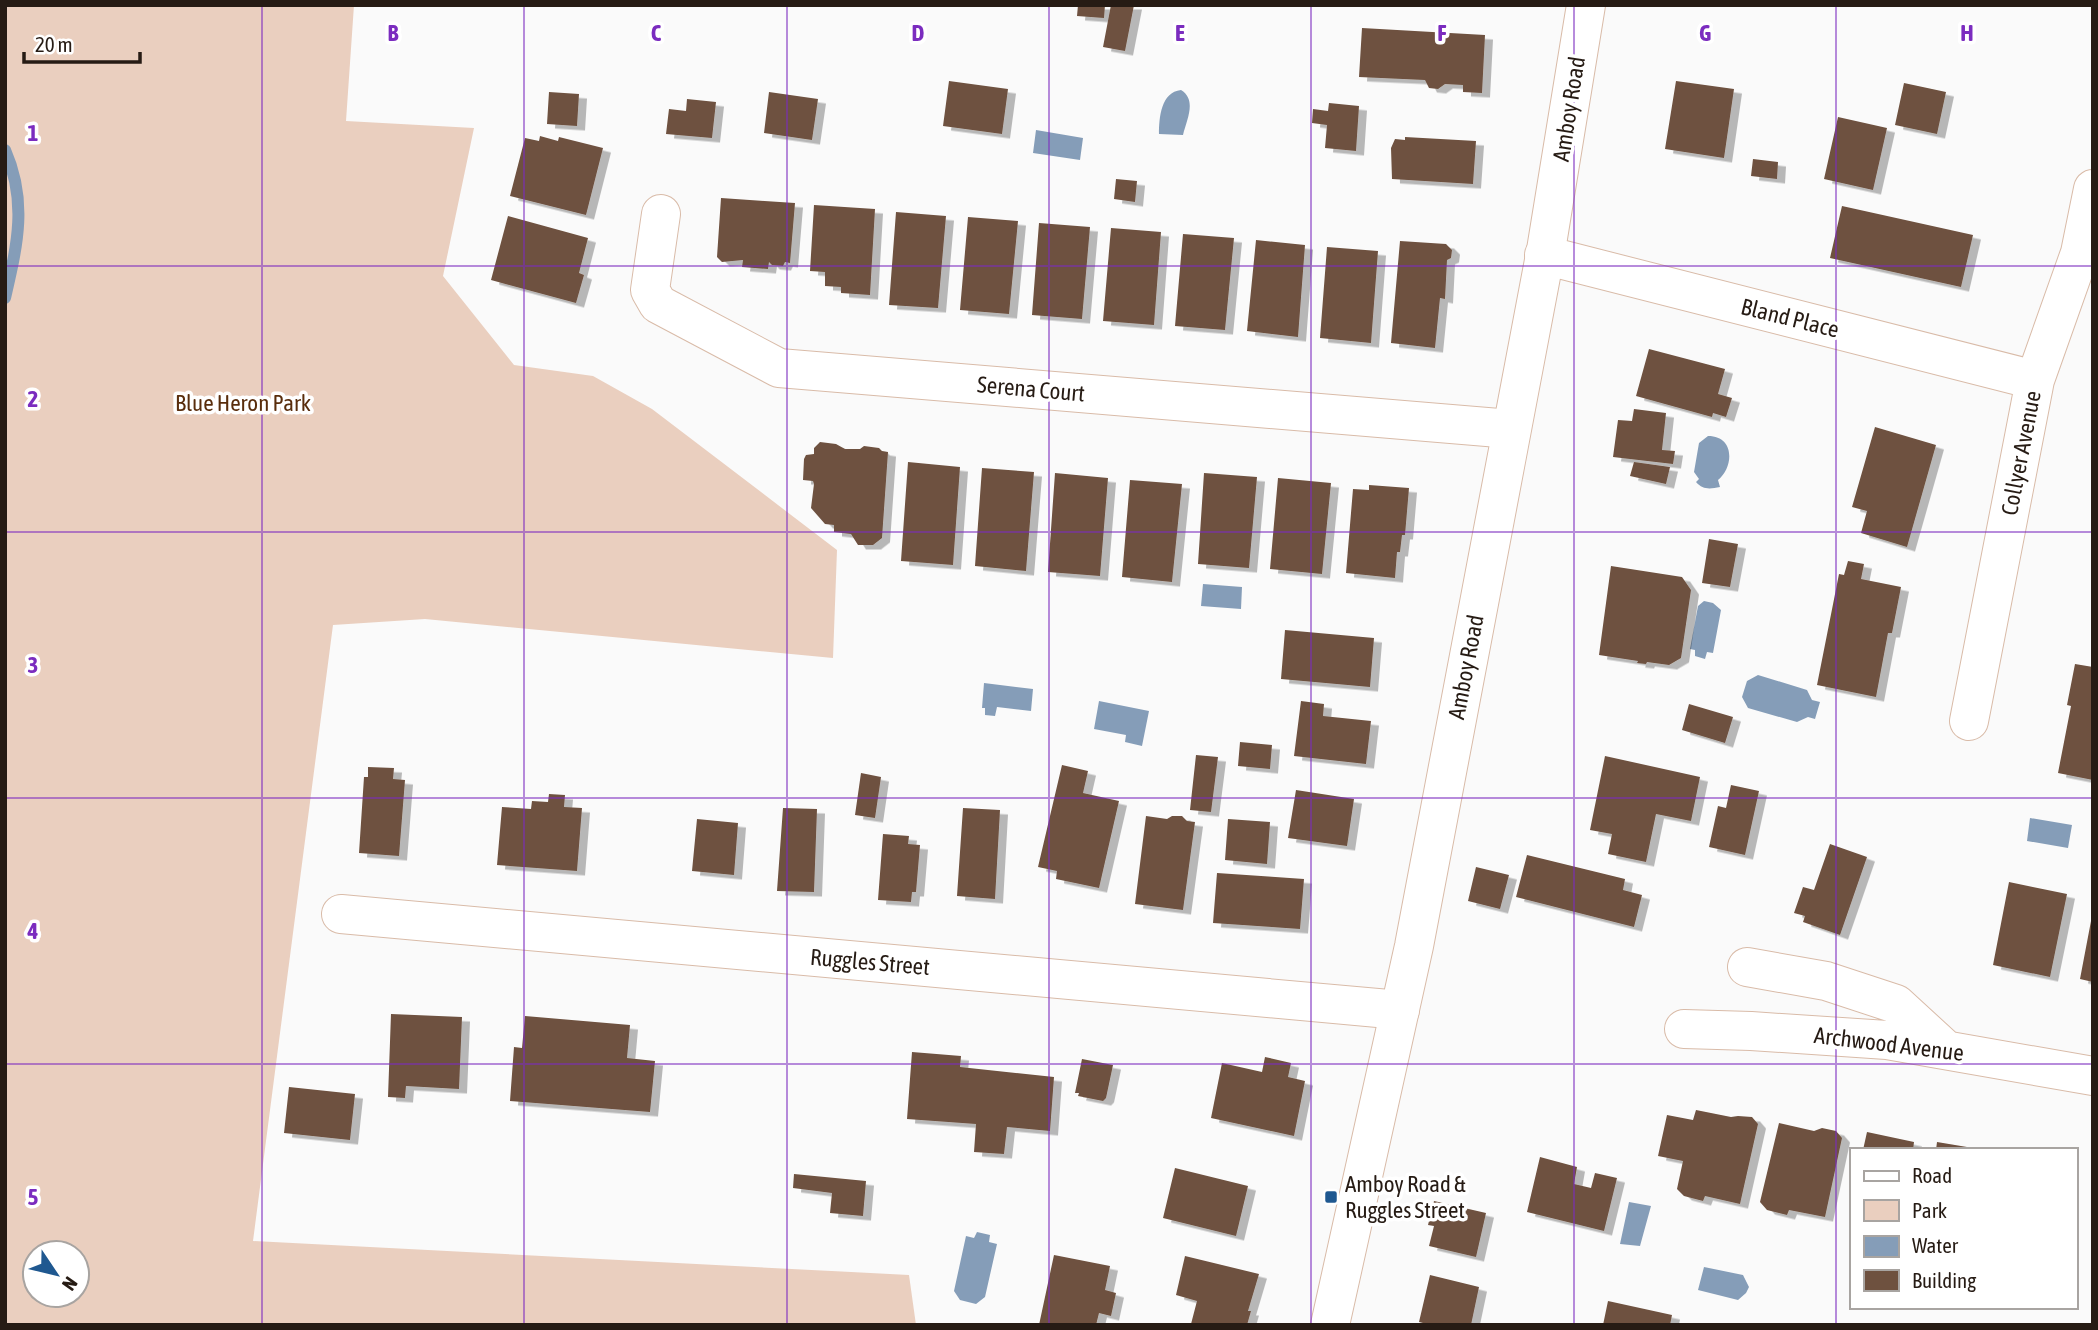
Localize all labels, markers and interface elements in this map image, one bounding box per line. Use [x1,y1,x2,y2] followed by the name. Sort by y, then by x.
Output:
[388,20,399,46] text: B
[651,20,662,46] text: C
[912,20,925,46] text: D
[1175,20,1185,46] text: E
[1437,20,1447,46] text: F
[1699,20,1711,46] text: G
[1960,20,1974,46] text: H
[24,21,140,65] scale bar
[35,32,73,56] text: 20 m
[1548,55,1590,163] street label: Amboy Road
[28,120,39,146] text: 1
[1738,293,1842,343] street label: Bland Place
[976,371,1086,407] street label: Serena Court
[28,386,38,412] text: 2
[1996,388,2046,518] street label: Collyer Avenue
[175,390,311,416] park label: Blue Heron Park
[1443,613,1489,721] street label: Amboy Road
[28,652,38,678] text: 3
[27,918,39,944] text: 4
[809,944,931,980] street label: Ruggles Street
[1813,1022,1965,1066] street label: Archwood Avenue
[1850,1148,2077,1309] legend
[1912,1163,1952,1187] text: Road
[1345,1171,1466,1223] place label: Amboy Road & Ruggles Street
[28,1184,39,1210] text: 5
[1323,1189,1339,1205] marker: Amboy Road & Ruggles Street
[1912,1198,1947,1222] text: Park
[1912,1233,1959,1257] text: Water
[21,1239,91,1309] north arrow
[1912,1268,1976,1292] text: Building
[58,1273,82,1295] text: N

